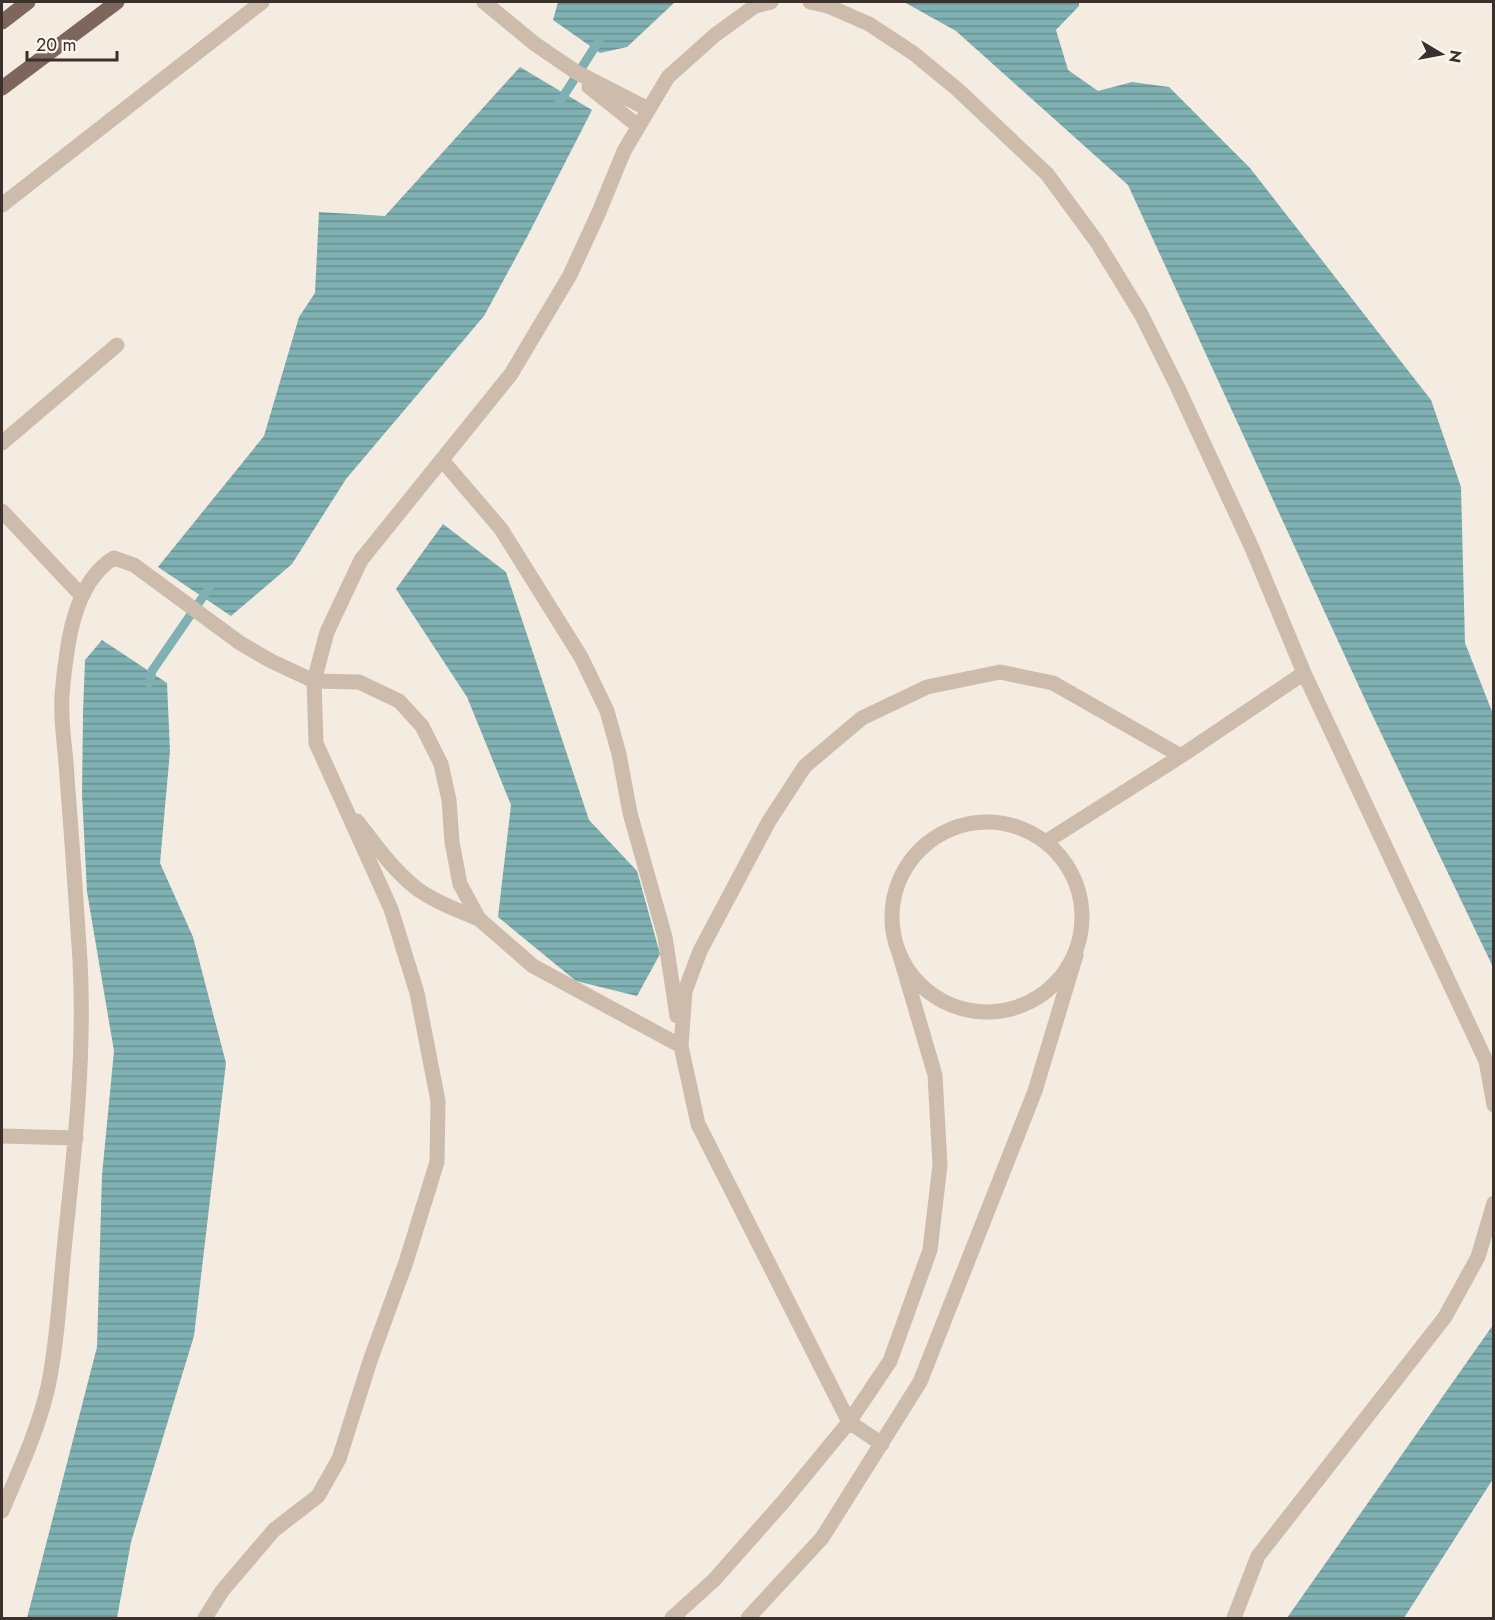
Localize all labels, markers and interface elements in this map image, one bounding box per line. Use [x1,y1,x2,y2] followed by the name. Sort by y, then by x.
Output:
[27,24,117,62] scale bar
[1411,24,1471,84] north arrow
[36,32,76,58] text: 20 m
[1443,48,1468,65] text: N

